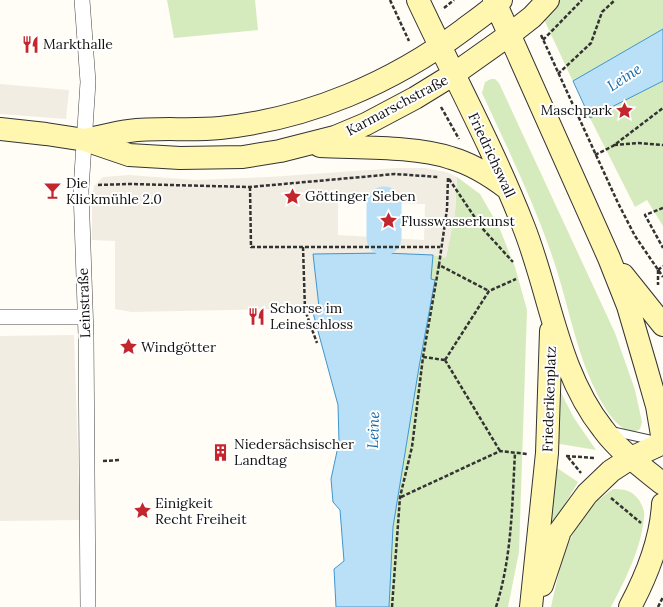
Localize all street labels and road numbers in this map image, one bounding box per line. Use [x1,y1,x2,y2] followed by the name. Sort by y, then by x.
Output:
[343,70,452,140] street label: Karmarschstraße
[464,110,520,201] street label: Friedrichswall
[74,267,94,338] street label: Leinstraße
[538,346,560,452] street label: Friederikenplatz

